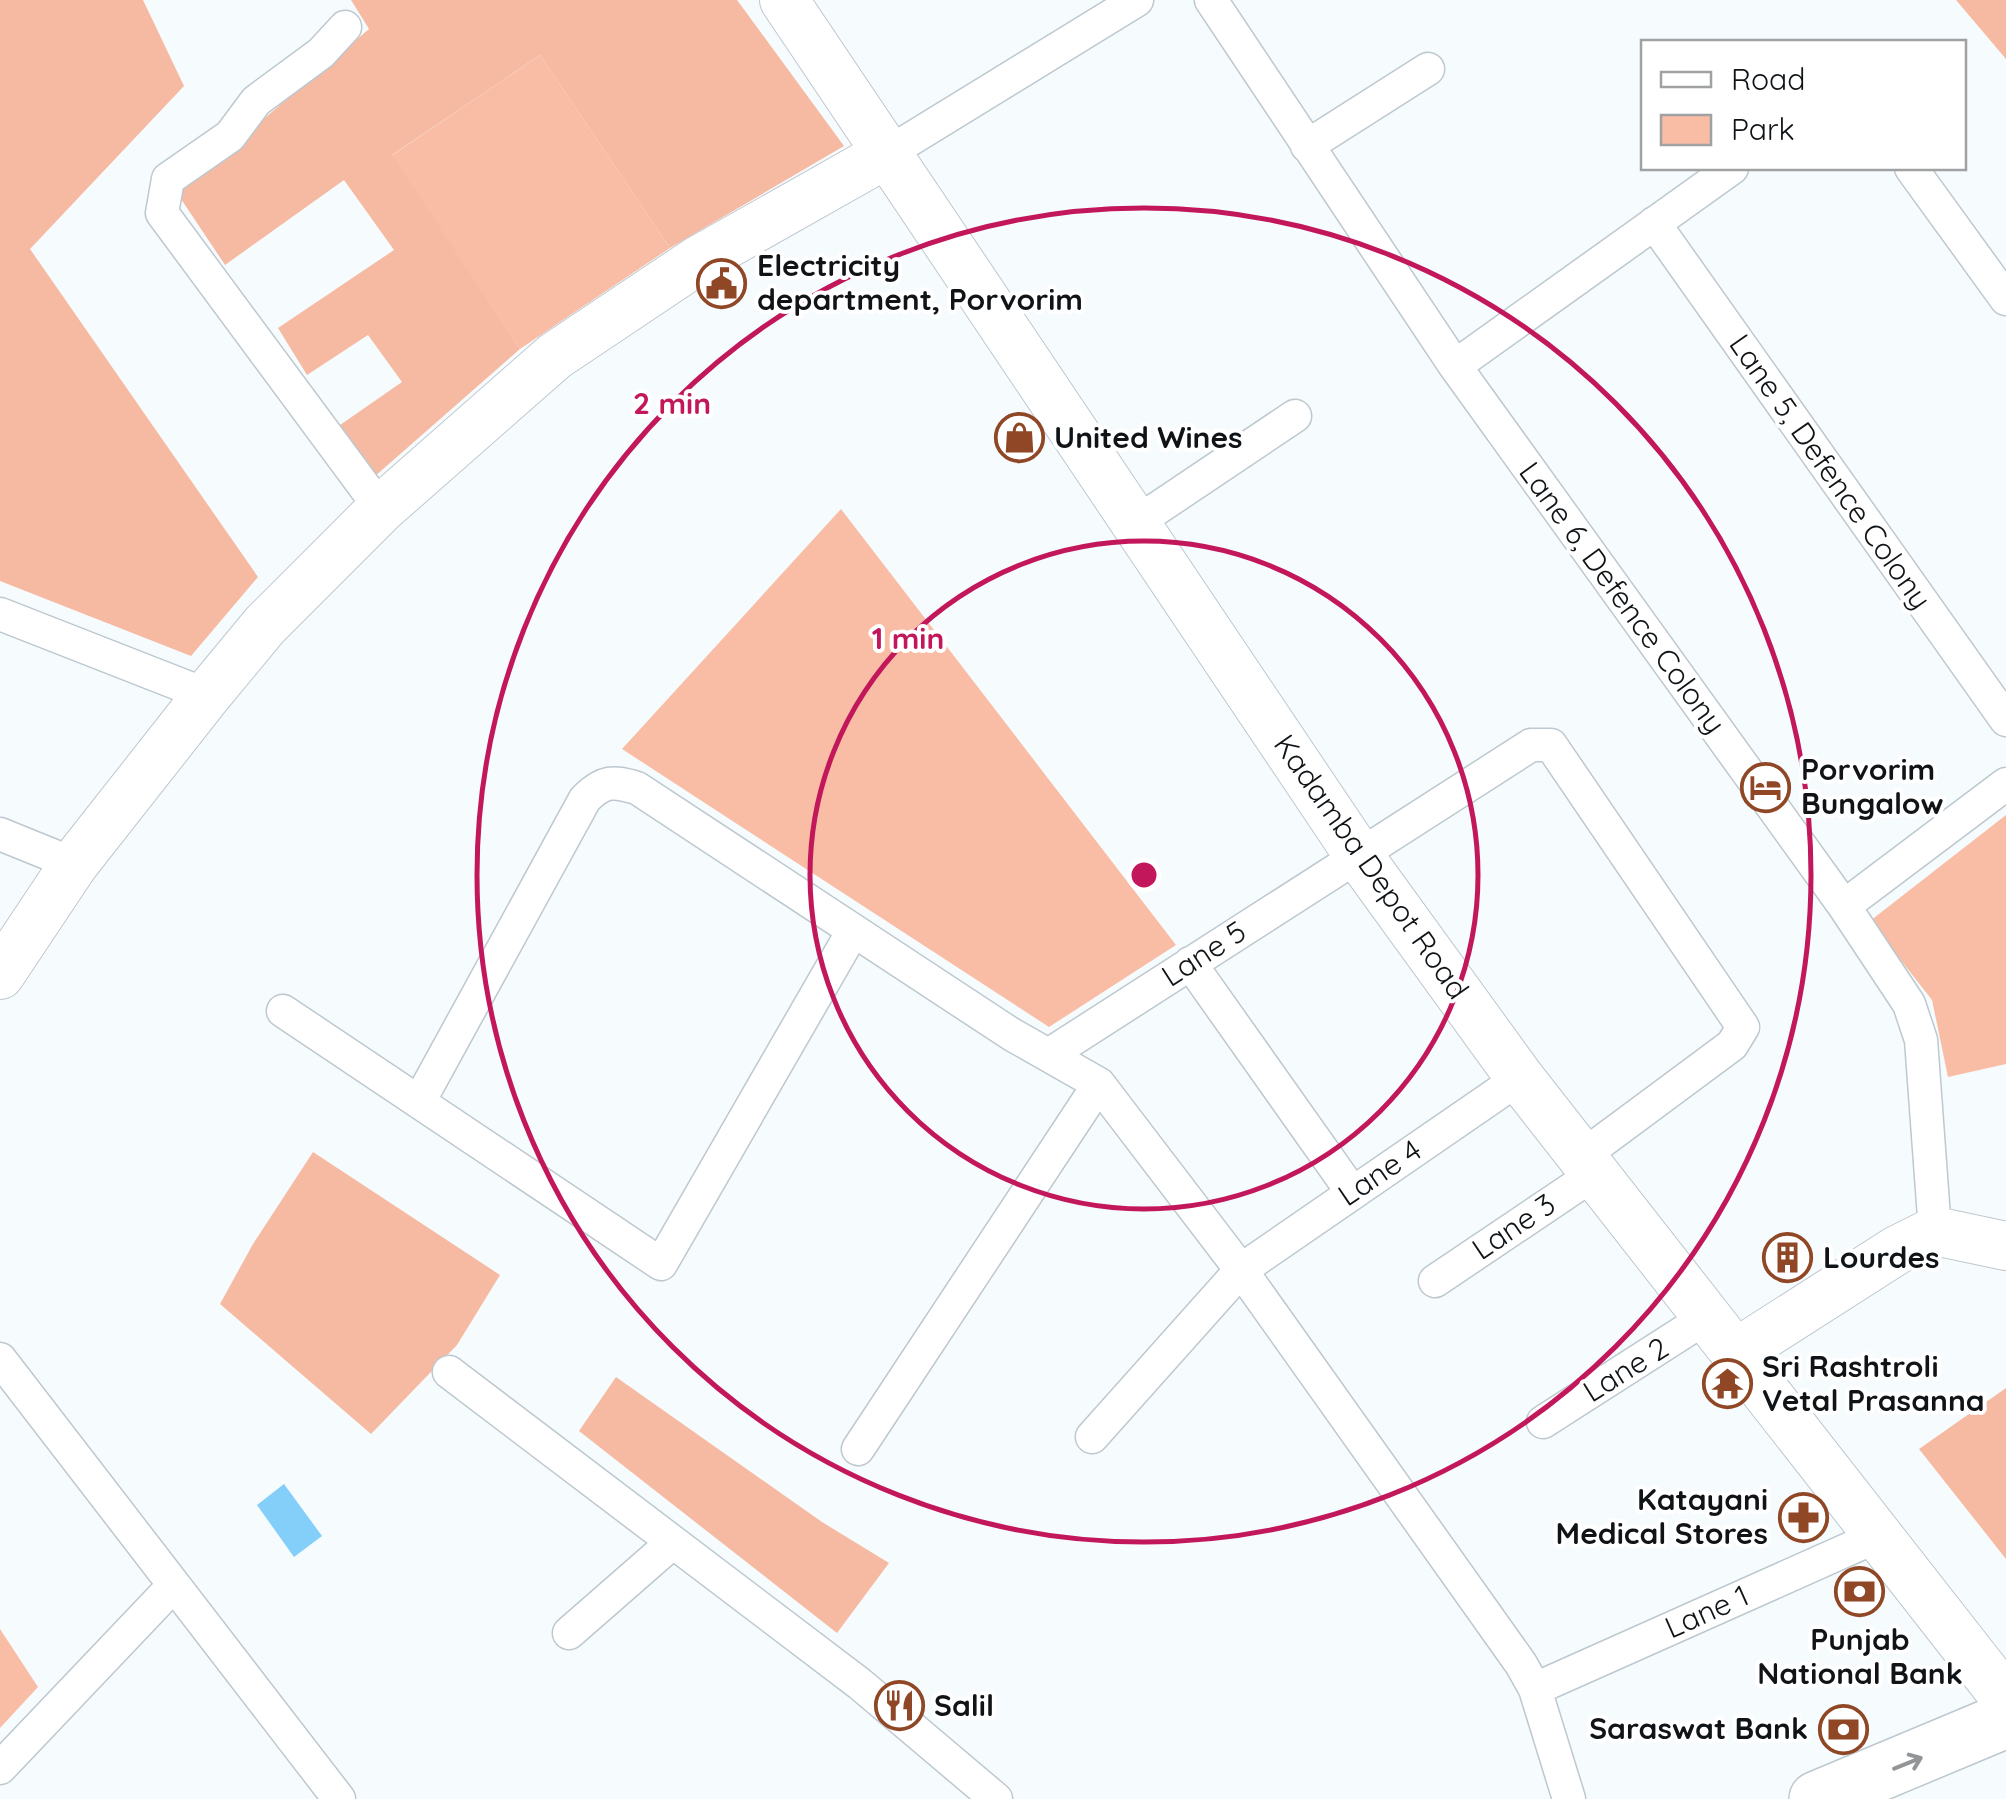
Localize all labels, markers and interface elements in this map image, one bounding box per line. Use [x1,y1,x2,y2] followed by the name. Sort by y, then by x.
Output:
[1641,40,1966,170] legend
[1731,60,1805,98] text: Road
[1731,110,1795,148] text: Park
[757,246,1083,318] place label: Electricity department, Porvorim
[696,257,748,309] public building icon: Electricity department, Porvorim
[1721,327,1940,616] street label: Lane 5, Defence Colony
[633,384,711,422] text: 2 min
[993,412,1045,464] shop icon: United Wines
[1054,418,1243,456] place label: United Wines
[1511,454,1734,741] street label: Lane 6, Defence Colony
[872,619,944,657] text: 1 min
[1266,727,1478,1006] street label: Kadamba Depot Road
[1801,750,1944,822] place label: Porvorim Bungalow
[1740,761,1792,813] hotel icon: Porvorim Bungalow
[1126,857,1162,893] centre of rings
[1154,912,1253,994] street label: Lane 5
[1330,1131,1428,1214] street label: Lane 4
[1465,1185,1562,1268] street label: Lane 3
[1762,1232,1814,1284] building icon: Lourdes
[1823,1238,1940,1276] place label: Lourdes
[1576,1328,1675,1410] street label: Lane 2
[1762,1347,1985,1419] place label: Sri Rashtroli Vetal Prasanna
[1701,1358,1753,1410] temple icon: Sri Rashtroli Vetal Prasanna
[1556,1480,1768,1552] place label: Katayani Medical Stores
[1777,1491,1829,1543] pharmacy icon: Katayani Medical Stores
[1834,1565,1886,1617] bank icon: Punjab National Bank
[1659,1576,1754,1646] street label: Lane 1
[1757,1620,1963,1692] place label: Punjab National Bank
[873,1680,925,1732] restaurant icon: Salil
[934,1686,994,1724] place label: Salil
[1817,1703,1869,1755] bank icon: Saraswat Bank
[1589,1709,1808,1747] place label: Saraswat Bank
[1892,1752,1922,1770] one-way arrow

